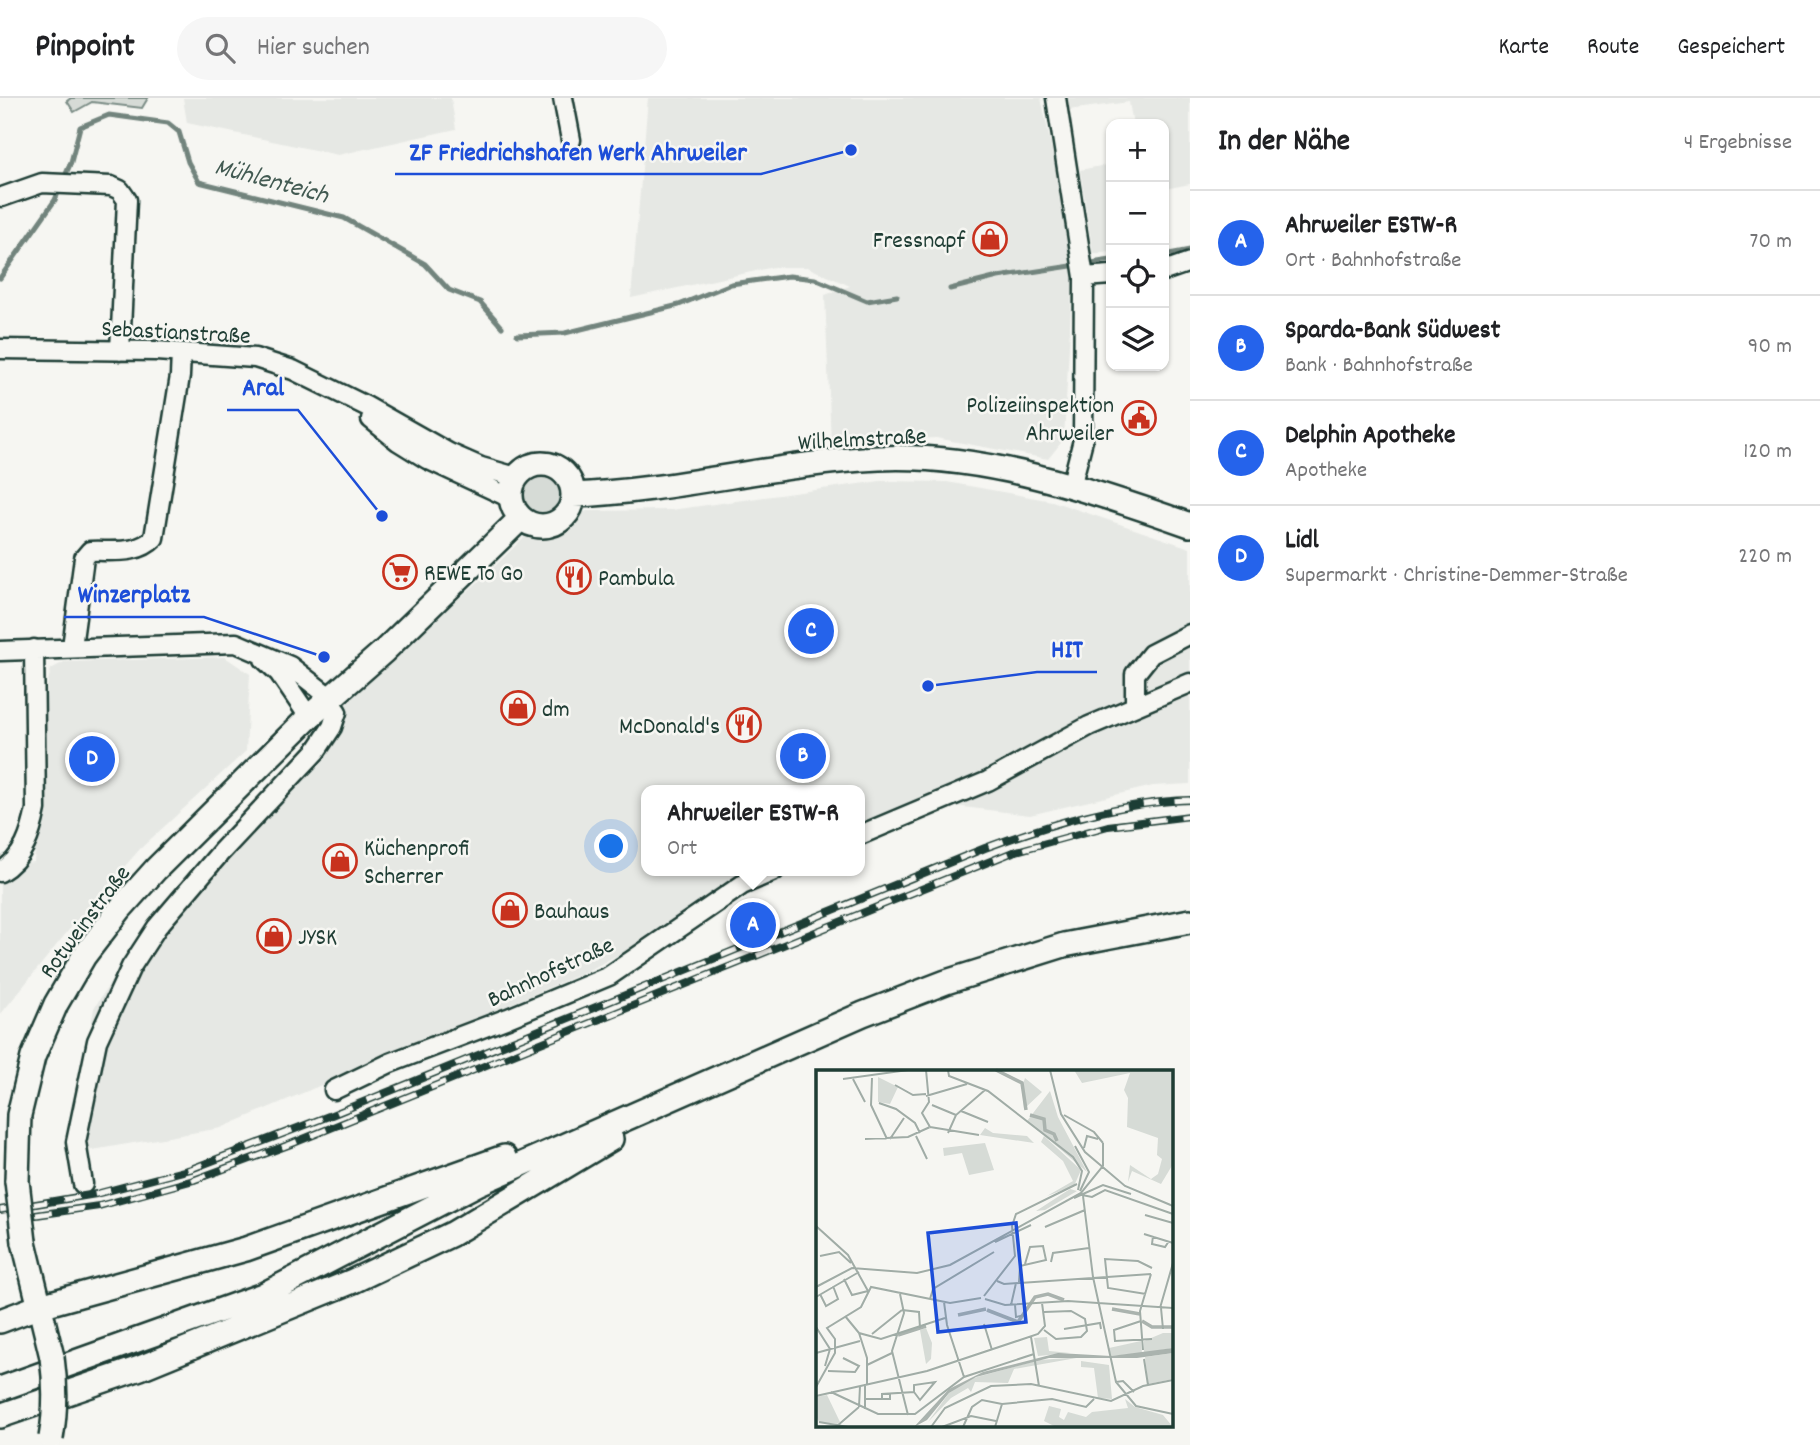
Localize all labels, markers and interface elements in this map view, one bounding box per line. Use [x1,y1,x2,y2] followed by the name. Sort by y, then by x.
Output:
[177,17,667,80] search box
[35,25,135,72] text: Pinpoint
[201,29,239,67] icon: search
[257,30,370,67] text: Hier suchen
[1498,31,1549,65] text: Karte
[1587,31,1639,65] text: Route
[1677,31,1785,65] text: Gespeichert
[1106,119,1169,371] map controls
[1106,119,1169,182] button: +
[1218,122,1350,165] text: In der Nähe
[395,127,761,174] callout: ZF Friedrichshafen Werk Ahrweiler
[1684,127,1792,160] text: 4 Ergebnisse
[409,136,747,173] text: ZF Friedrichshafen Werk Ahrweiler
[210,149,333,216] water label: Mühlenteich
[1106,182,1169,245] button: −
[1285,208,1457,245] text: Ahrweiler ESTW-R
[971,220,1009,258] shop icon: Fressnapf
[873,225,966,259] place label: Fressnapf
[1235,226,1247,259] text: A
[1750,226,1792,259] text: 70 m
[1106,245,1169,308] button: locate
[1285,245,1461,278] text: Ort · Bahnhofstraße
[1106,308,1169,371] button: layers
[100,313,251,355] street label: Sebastianstraße
[1285,313,1500,350] text: Sparda-Bank Südwest
[1236,331,1246,364] text: B
[1748,331,1792,364] text: 90 m
[1285,350,1473,383] text: Bank · Bahnhofstraße
[227,363,298,410] callout: Aral
[242,371,285,408] text: Aral
[966,390,1114,452] place label: Polizeiinspektion Ahrweiler
[1120,399,1158,437] public building icon: Polizeiinspektion Ahrweiler
[1285,418,1455,455] text: Delphin Apotheke
[797,421,927,461] street label: Wilhelmstraße
[1235,436,1247,469] text: C
[1743,436,1792,469] text: 120 m
[1285,455,1367,488] text: Apotheke
[1285,523,1319,560] text: Lidl
[1235,541,1247,574] text: D
[1738,541,1792,574] text: 220 m
[381,553,419,591] supermarket icon: REWE To Go
[424,558,523,592] place label: REWE To Go
[555,558,593,596] restaurant icon: Pambula
[1285,560,1628,593] text: Supermarkt · Christine-Demmer-Straße
[598,563,675,597] place label: Pambula
[64,570,204,617] callout: Winzerplatz
[78,578,191,615] text: Winzerplatz
[788,605,834,657] pin: C
[1037,625,1097,672] callout: HIT
[1051,633,1083,670] text: HIT
[499,689,537,727] shop icon: dm
[542,694,570,728] place label: dm
[725,706,763,744] restaurant icon: McDonald's
[619,711,720,745] place label: McDonald's
[780,730,826,782] pin: B
[69,733,115,785] pin: D
[641,785,865,876] popup
[667,796,839,833] text: Ahrweiler ESTW-R
[594,829,628,863] your location
[364,833,469,895] place label: Küchenprofi Scherrer
[667,833,697,866] text: Ort
[321,842,359,880] shop icon: Küchenprofi Scherrer
[33,859,140,986] street label: Rotweinstraße
[491,891,529,929] shop icon: Bauhaus
[534,896,610,930] place label: Bauhaus
[730,899,776,951] pin: A
[255,917,293,955] shop icon: JYSK
[298,922,337,956] place label: JYSK
[482,930,620,1018] street label: Bahnhofstraße
[816,1070,1172,1428] inset map

